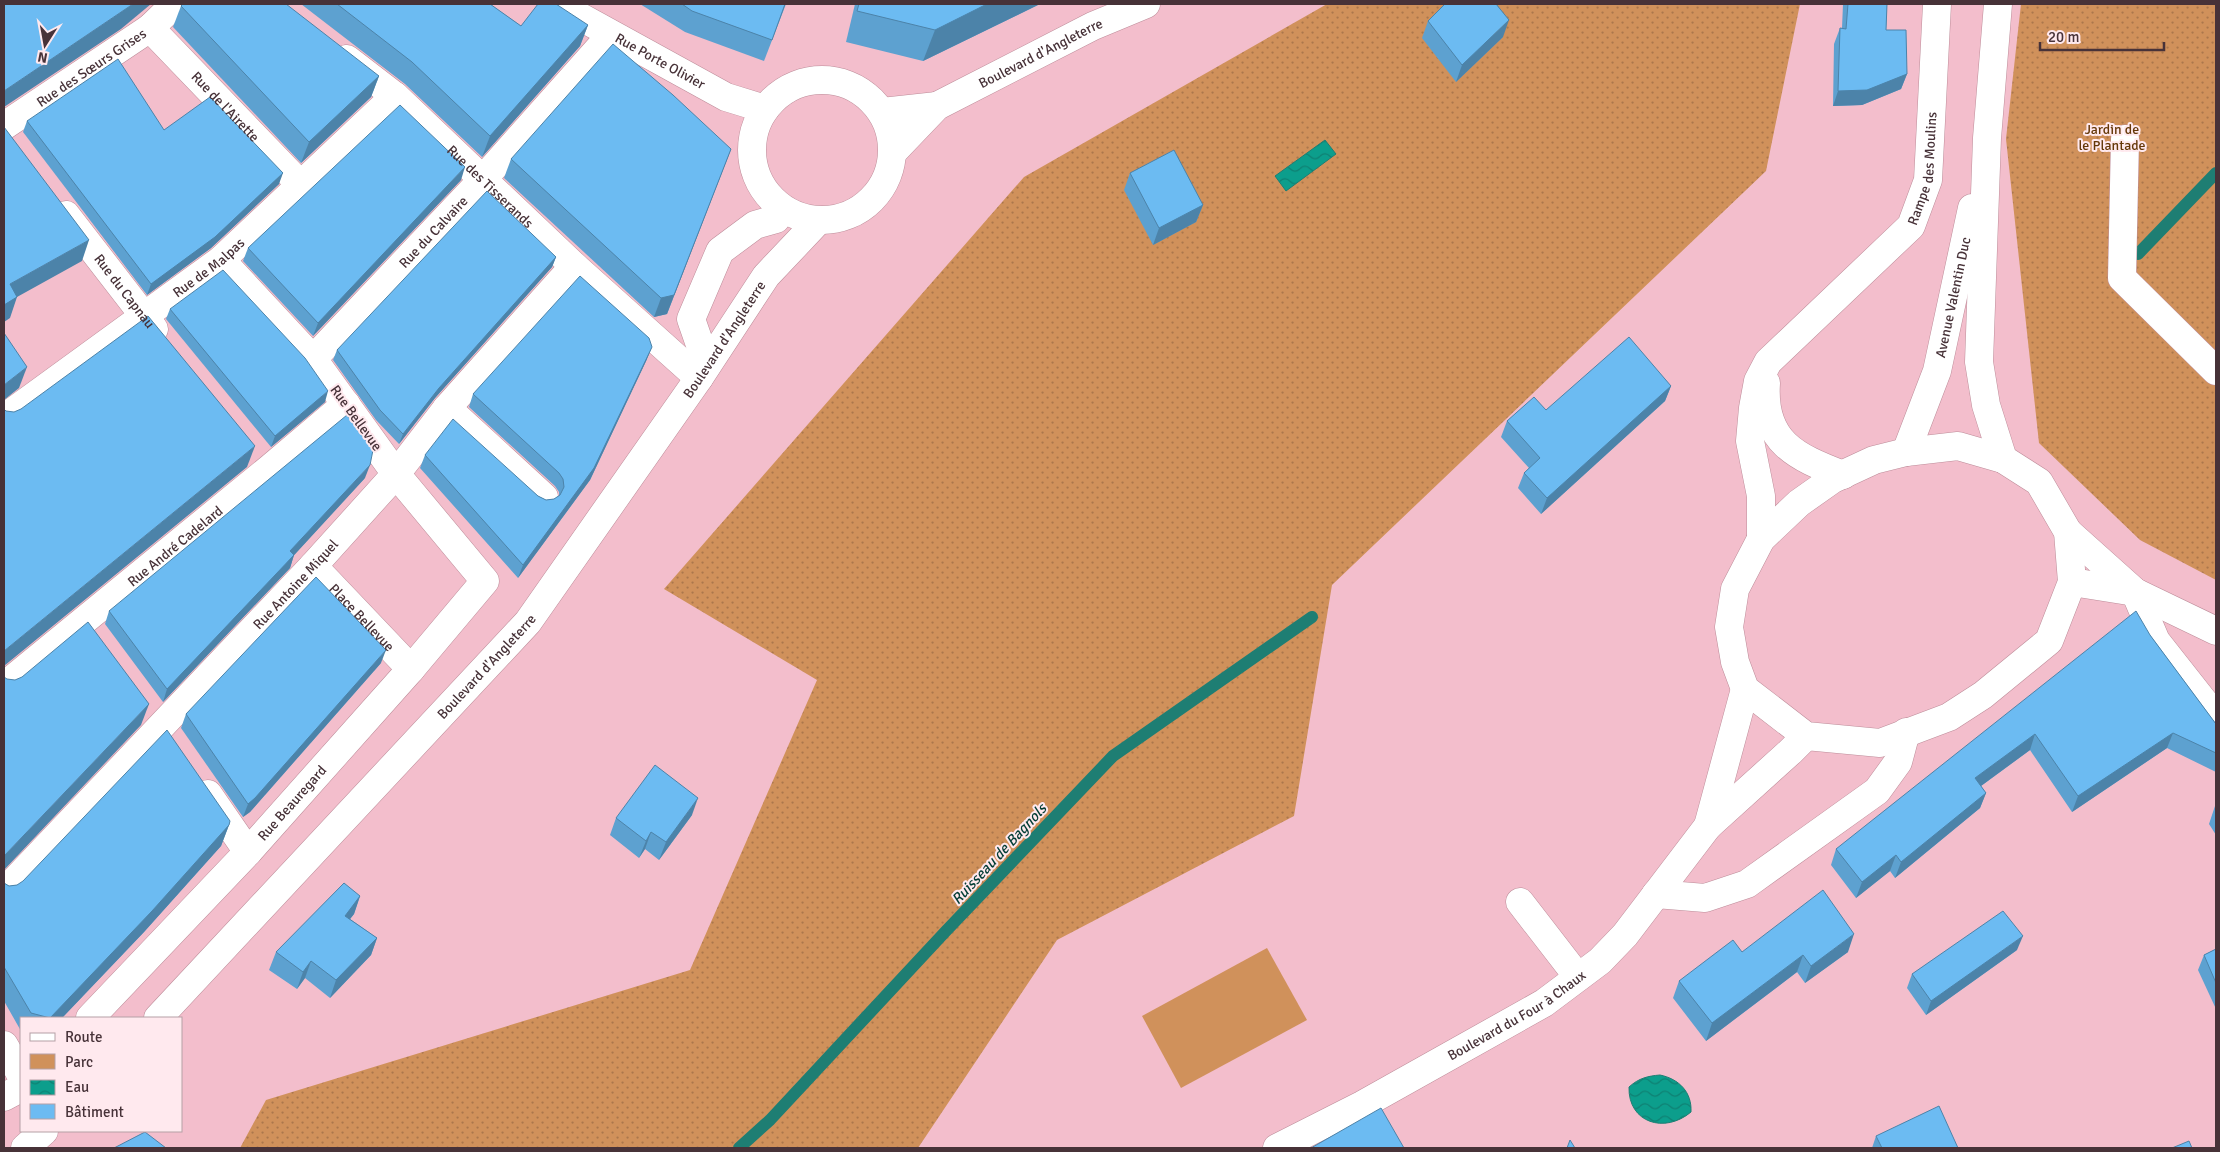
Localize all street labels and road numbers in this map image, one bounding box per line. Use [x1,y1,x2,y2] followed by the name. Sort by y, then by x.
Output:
[976,14,1105,92] street label: Boulevard d'Angleterre
[33,25,149,110] street label: Rue des Sœurs Grises
[612,29,709,93] street label: Rue Porte Olivier
[188,68,263,145] street label: Rue de l'Airette
[1904,111,1940,227] street label: Rampe des Moulins
[444,141,537,231] street label: Rue des Tisserands
[395,192,471,271] street label: Rue du Calvaire
[169,234,248,301] street label: Rue de Malpas
[1932,235,1974,359] street label: Avenue Valentin Duc
[91,250,159,332] street label: Rue du Capnau
[679,278,769,401] street label: Boulevard d'Angleterre
[326,382,386,454] street label: Rue Bellevue
[124,502,226,590] street label: Rue André Cadelard
[249,536,342,633] street label: Rue Antoine Miquel
[326,580,398,655] street label: Place Bellevue
[433,611,539,722] street label: Boulevard d'Angleterre
[254,762,330,844] street label: Rue Beauregard
[1444,966,1589,1064] street label: Boulevard du Four à Chaux

